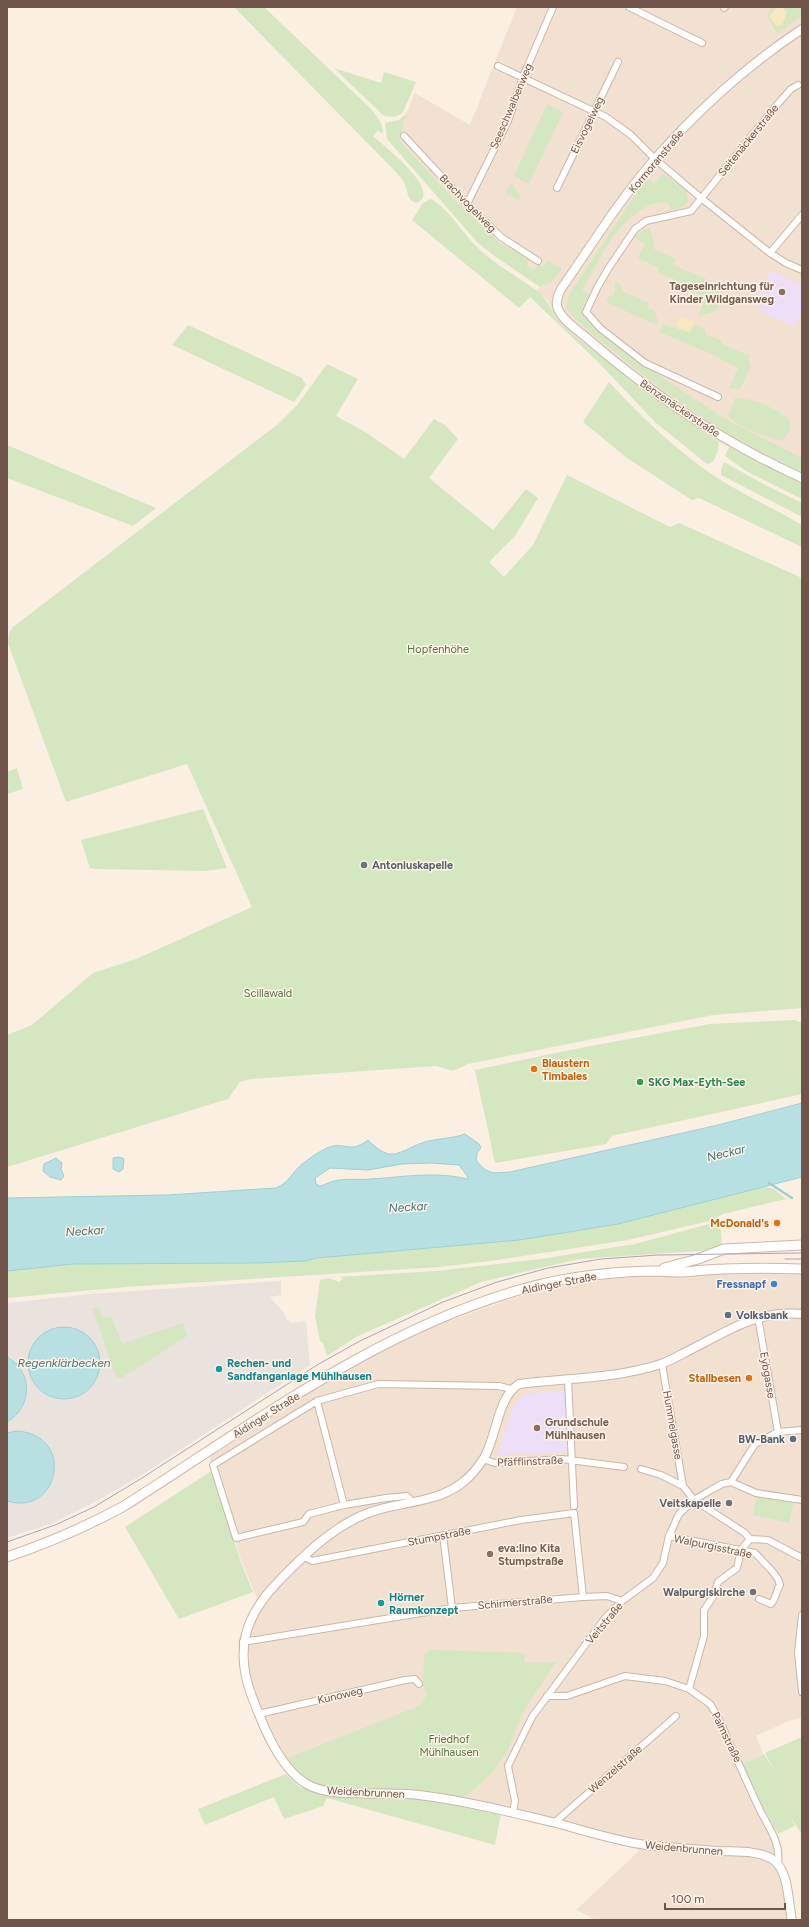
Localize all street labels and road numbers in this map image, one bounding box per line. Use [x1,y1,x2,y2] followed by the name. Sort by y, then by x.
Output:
[488,61,535,151] street label: Seeschwalbenweg
[568,95,607,156] street label: Eisvogelweg
[715,102,781,179] street label: Seitenäckerstraße
[626,127,687,196] street label: Kormoranstraße
[437,172,499,235] street label: Brachvogelweg
[637,377,722,440] street label: Benzenäckerstraße
[520,1270,598,1297] street label: Aldinger Straße
[757,1351,778,1399] street label: Eybgasse
[230,1390,302,1441] street label: Aldinger Straße
[660,1390,685,1461] street label: Hummelgasse
[497,1454,563,1469] street label: Pfäfflinstraße
[407,1524,472,1549] street label: Stumpstraße
[673,1532,753,1561] street label: Walpurgisstraße
[477,1593,553,1612] street label: Schirmerstraße
[583,1600,626,1647] street label: Veitstraße
[316,1684,364,1707] street label: Kunoweg
[709,1710,744,1765] street label: Palmstraße
[586,1743,645,1796] street label: Wenzelstraße
[327,1784,405,1801] street label: Weidenbrunnen
[645,1839,723,1858] street label: Weidenbrunnen

